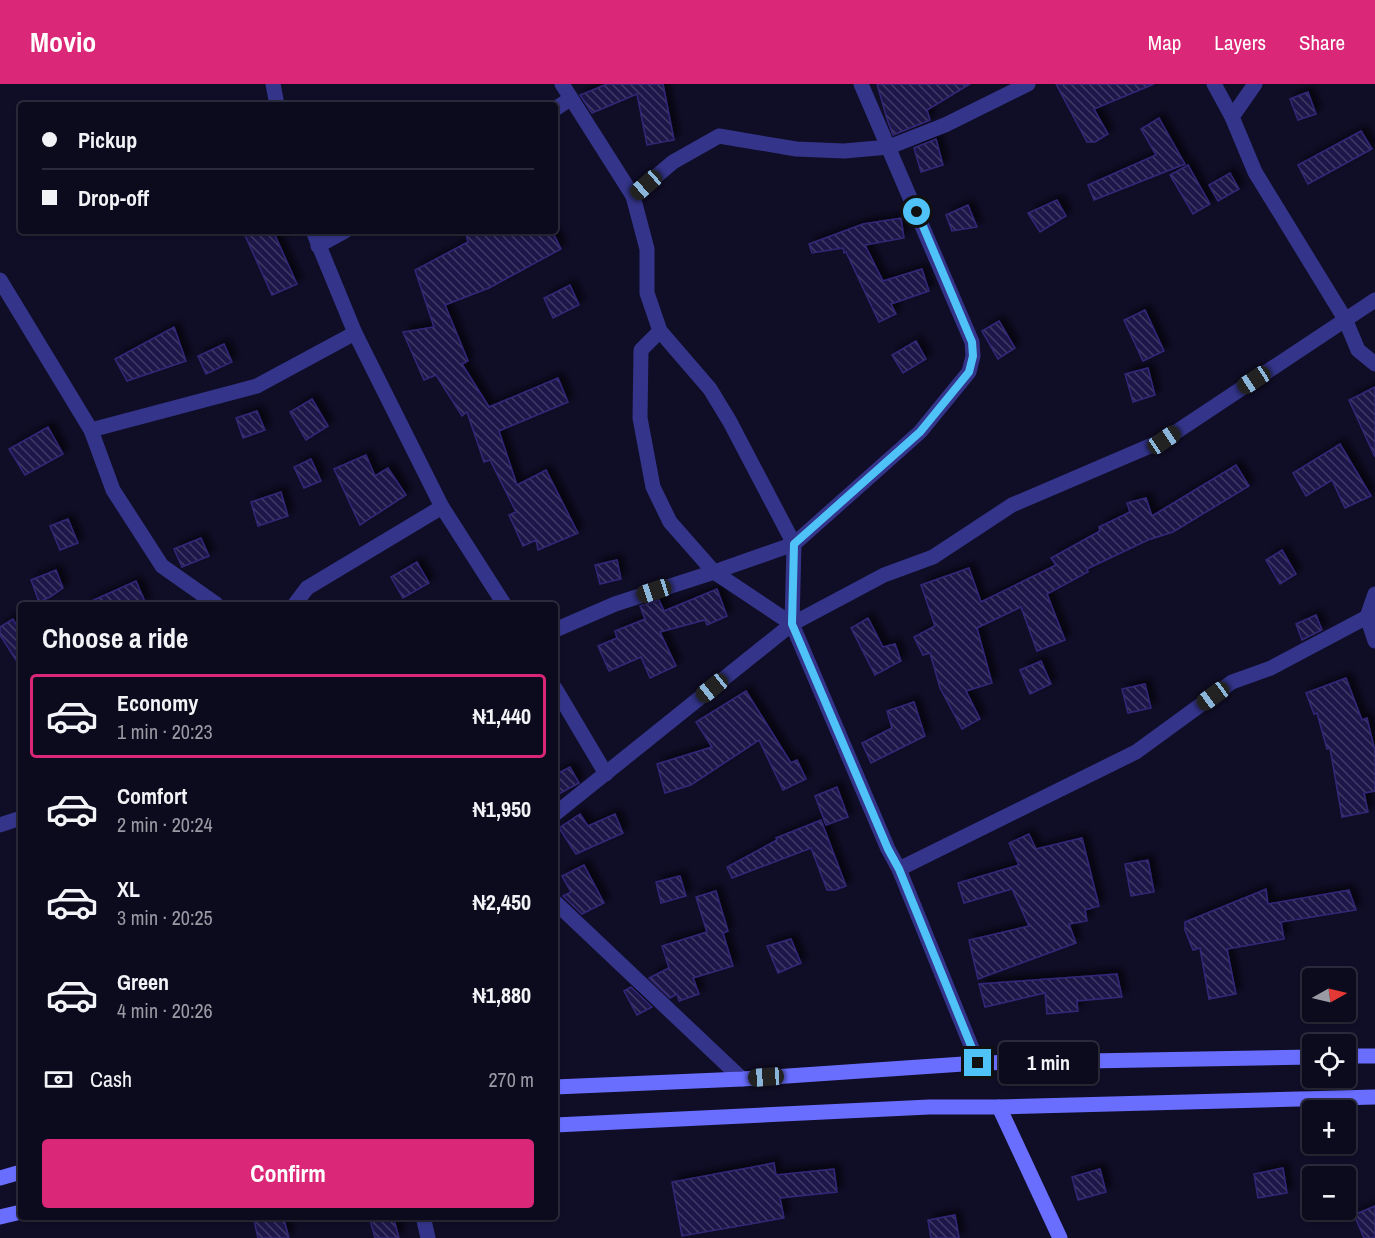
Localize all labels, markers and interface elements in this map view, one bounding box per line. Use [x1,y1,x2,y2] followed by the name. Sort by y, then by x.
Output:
[30,23,96,61] text: Movio
[1148,28,1181,57] text: Map
[1214,28,1266,57] text: Layers
[1299,28,1345,57] text: Share
[78,125,137,155] text: Pickup
[627,166,665,204] car
[78,183,149,213] text: Drop-off
[903,198,930,225] route start
[1234,363,1274,397] car
[1144,422,1184,458] car
[634,577,674,605] car
[42,620,188,656] text: Choose a ride
[692,670,732,706] car
[1193,678,1233,714] car
[117,688,198,718] text: Economy
[45,689,99,743] icon: car
[473,701,531,731] text: ₦1,440
[117,718,213,745] text: 1 min · 20:23
[117,781,187,811] text: Comfort
[45,782,99,836] icon: car
[473,794,531,824] text: ₦1,950
[117,811,213,838] text: 2 min · 20:24
[117,874,140,904] text: XL
[45,875,99,929] icon: car
[473,887,531,917] text: ₦2,450
[117,904,213,931] text: 3 min · 20:25
[117,967,169,997] text: Green
[45,968,99,1022] icon: car
[1302,968,1356,1022] north arrow
[1302,968,1356,1220] map controls
[473,980,531,1010] text: ₦1,880
[117,997,213,1024] text: 4 min · 20:26
[1302,1034,1356,1088] button: locate
[999,1042,1098,1084] callout: 1 min
[964,1049,991,1076] route end
[1027,1049,1070,1076] text: 1 min
[42,1063,75,1096] icon: cash
[90,1064,132,1094] text: Cash
[488,1066,534,1093] text: 270 m
[747,1067,785,1087] car
[1302,1100,1356,1154] button: +
[42,1139,534,1208] button: Confirm
[1302,1166,1356,1220] button: −

